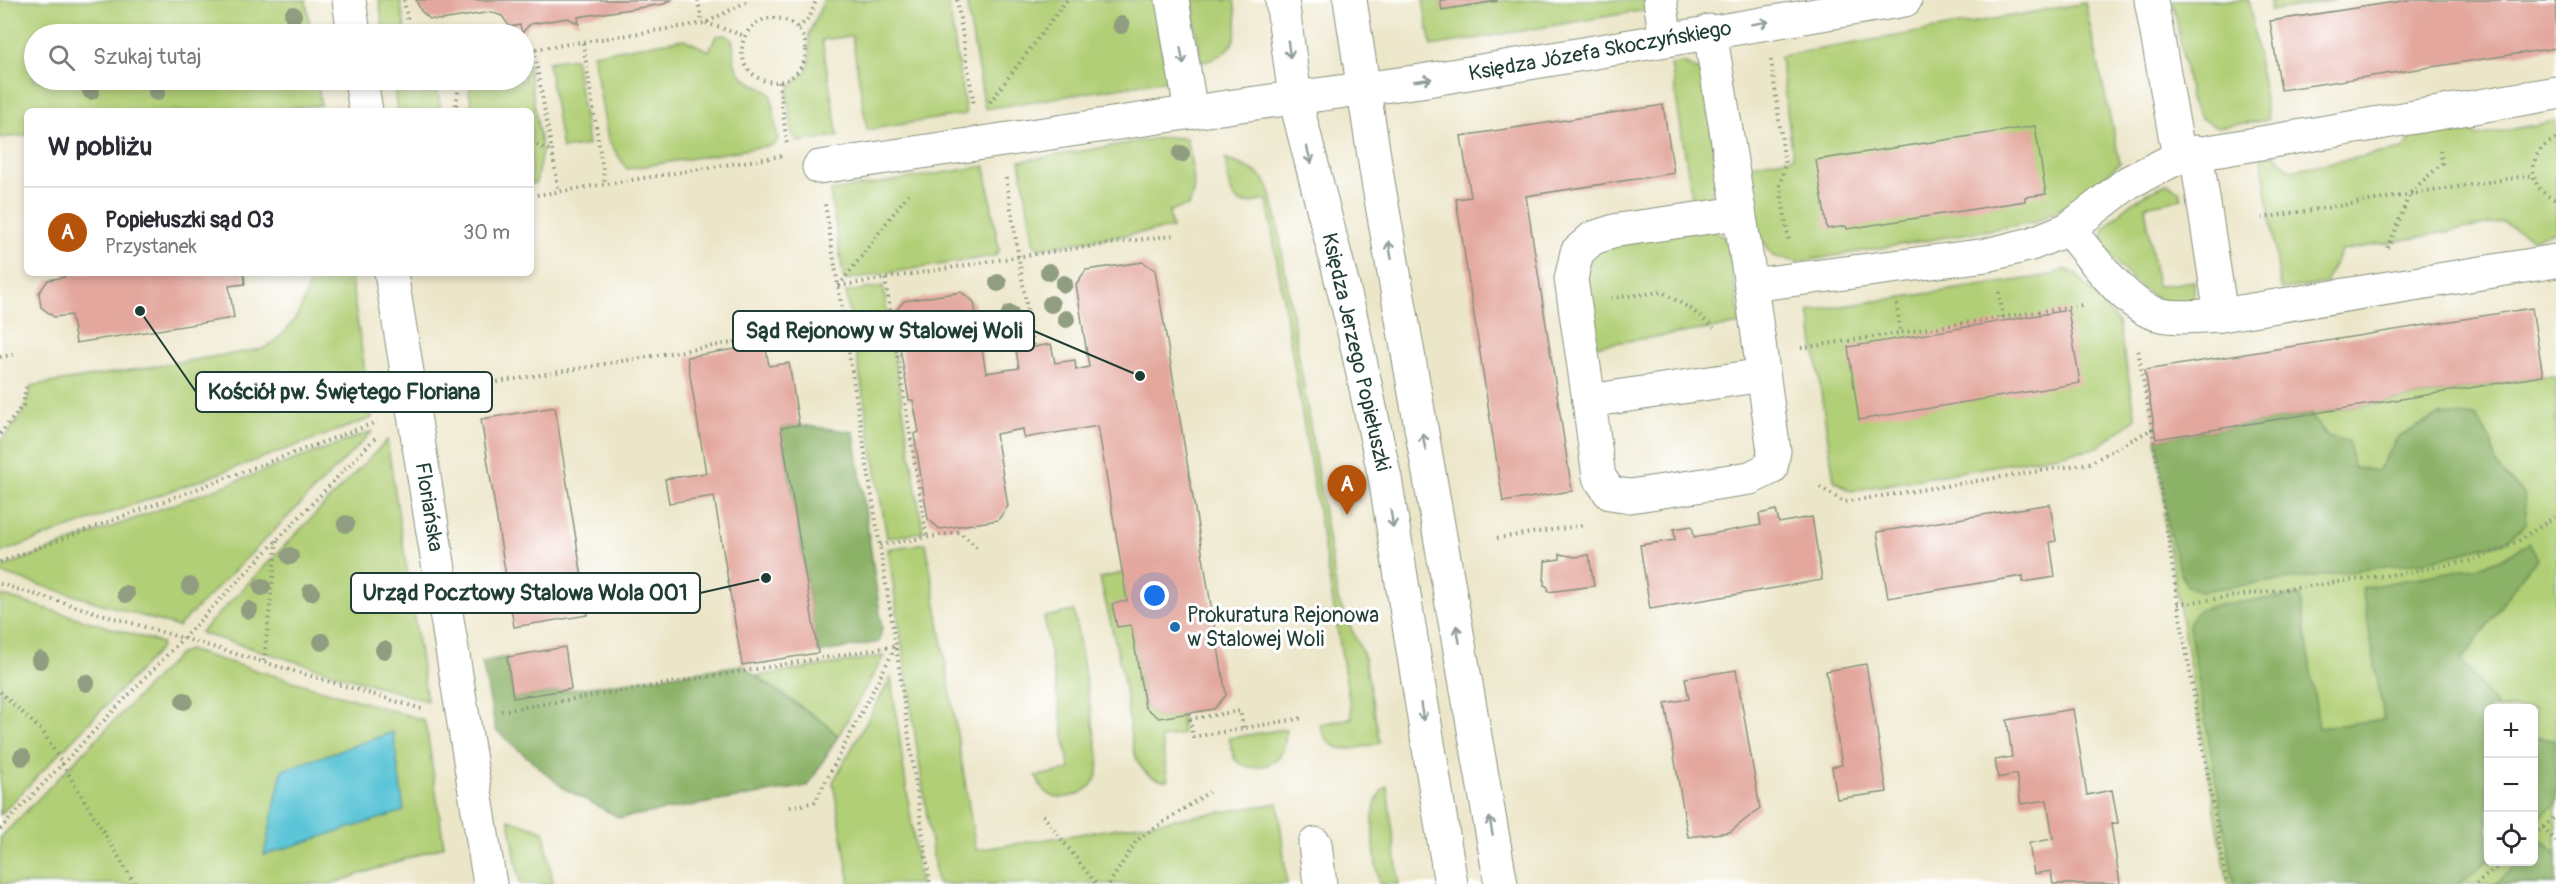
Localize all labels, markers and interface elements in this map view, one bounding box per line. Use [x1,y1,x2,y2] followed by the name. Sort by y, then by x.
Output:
[1466,15,1734,87] street label: Księdza Józefa Skoczyńskiego
[1750,18,1769,29] one-way arrow
[24,24,534,90] search box
[1283,39,1294,58] one-way arrow
[45,41,78,74] icon: search
[93,43,202,71] text: Szukaj tutaj
[1177,46,1188,65] one-way arrow
[1412,75,1432,86] one-way arrow
[48,131,152,163] text: W pobliżu
[1304,145,1316,164] one-way arrow
[105,206,274,234] text: Popiełuszki sąd 03
[61,220,74,245] text: A
[463,220,510,245] text: 30 m
[1315,230,1397,474] street label: Księdza Jerzego Popiełuszki
[105,234,197,259] text: Przystanek
[1384,241,1395,261] one-way arrow
[733,311,1034,351] callout: Sąd Rejonowy w Stalowej Woli
[745,317,1023,345] text: Sąd Rejonowy w Stalowej Woli
[196,372,492,412] callout: Kościół pw. Świętego Floriana
[208,378,480,406] text: Kościół pw. Świętego Floriana
[1418,433,1429,453] one-way arrow
[409,460,449,554] street label: Floriańska
[1328,466,1366,515] pin: A
[1386,509,1397,529] one-way arrow
[351,573,700,613] callout: Urząd Pocztowy Stalowa Wola 001
[363,579,688,607] text: Urząd Pocztowy Stalowa Wola 001
[1140,581,1169,610] your location
[1187,602,1379,653] place label: Prokuratura Rejonowa w Stalowej Woli
[1168,620,1182,634] marker: Prokuratura Rejonowa w Stalowej Woli
[1452,625,1463,645] one-way arrow
[1417,702,1428,721] one-way arrow
[2484,704,2538,866] map controls
[2484,704,2538,758] button: +
[2484,758,2538,812] button: −
[2484,812,2538,866] button: locate
[1486,817,1497,837] one-way arrow

